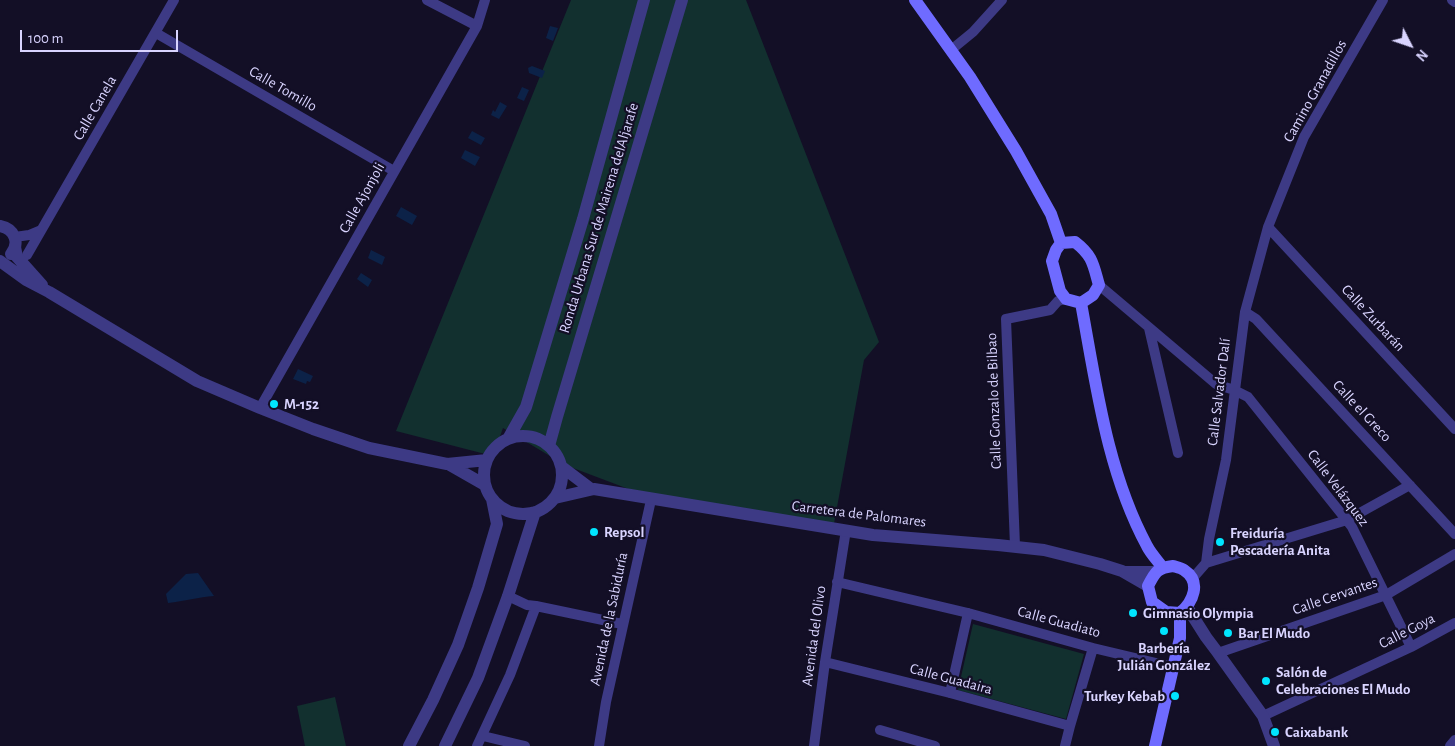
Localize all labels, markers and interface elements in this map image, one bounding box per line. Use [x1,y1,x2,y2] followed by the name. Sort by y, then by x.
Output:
[22,20,180,52] scale bar
[1385,20,1435,70] north arrow
[28,31,63,46] text: 100 m
[1279,37,1351,145] street label: Camino Granadillos
[1413,47,1430,63] text: N
[246,62,320,116] street label: Calle Tomillo
[69,73,121,143] street label: Calle Canela
[555,101,643,335] street label: Ronda Urbana Sur de Mairena delAljarafe
[335,160,389,236] street label: Calle Ajonjoli
[1337,281,1409,355] street label: Calle Zurbarán
[983,333,1005,469] street label: Calle Gonzalo de Bilbao
[1203,337,1235,447] street label: Calle Salvador Dalí
[1329,376,1395,446] street label: Calle el Greco
[284,395,319,413] place label: M-152
[268,398,280,410] marker: M-152
[1303,446,1373,530] street label: Calle Velázquez
[791,497,927,531] street label: Carretera de Palomares
[604,523,644,541] place label: Repsol
[1230,524,1330,559] place label: Freiduría Pescadería Anita
[588,526,600,538] marker: Repsol
[1214,536,1226,548] marker: Freiduría Pescadería Anita
[586,551,632,687] street label: Avenida de la Sabiduría
[1290,573,1380,619] street label: Calle Cervantes
[798,585,830,687] street label: Avenida del Olivo
[1016,602,1102,642] street label: Calle Guadiato
[1143,604,1254,622] place label: Gimnasio Olympia
[1127,607,1139,619] marker: Gimnasio Olympia
[1376,609,1438,653] street label: Calle Goya
[1238,624,1310,642] place label: Bar El Mudo
[1158,625,1170,637] marker: Barbería Julián González
[1222,627,1234,639] marker: Bar El Mudo
[1118,639,1210,674] place label: Barbería Julián González
[908,659,994,699] street label: Calle Guadaira
[1276,663,1410,698] place label: Salón de Celebraciones El Mudo
[1260,675,1272,687] marker: Salón de Celebraciones El Mudo
[1084,687,1165,705] place label: Turkey Kebab
[1169,690,1181,702] marker: Turkey Kebab
[1285,723,1348,741] place label: Caixabank
[1269,726,1281,738] marker: Caixabank

